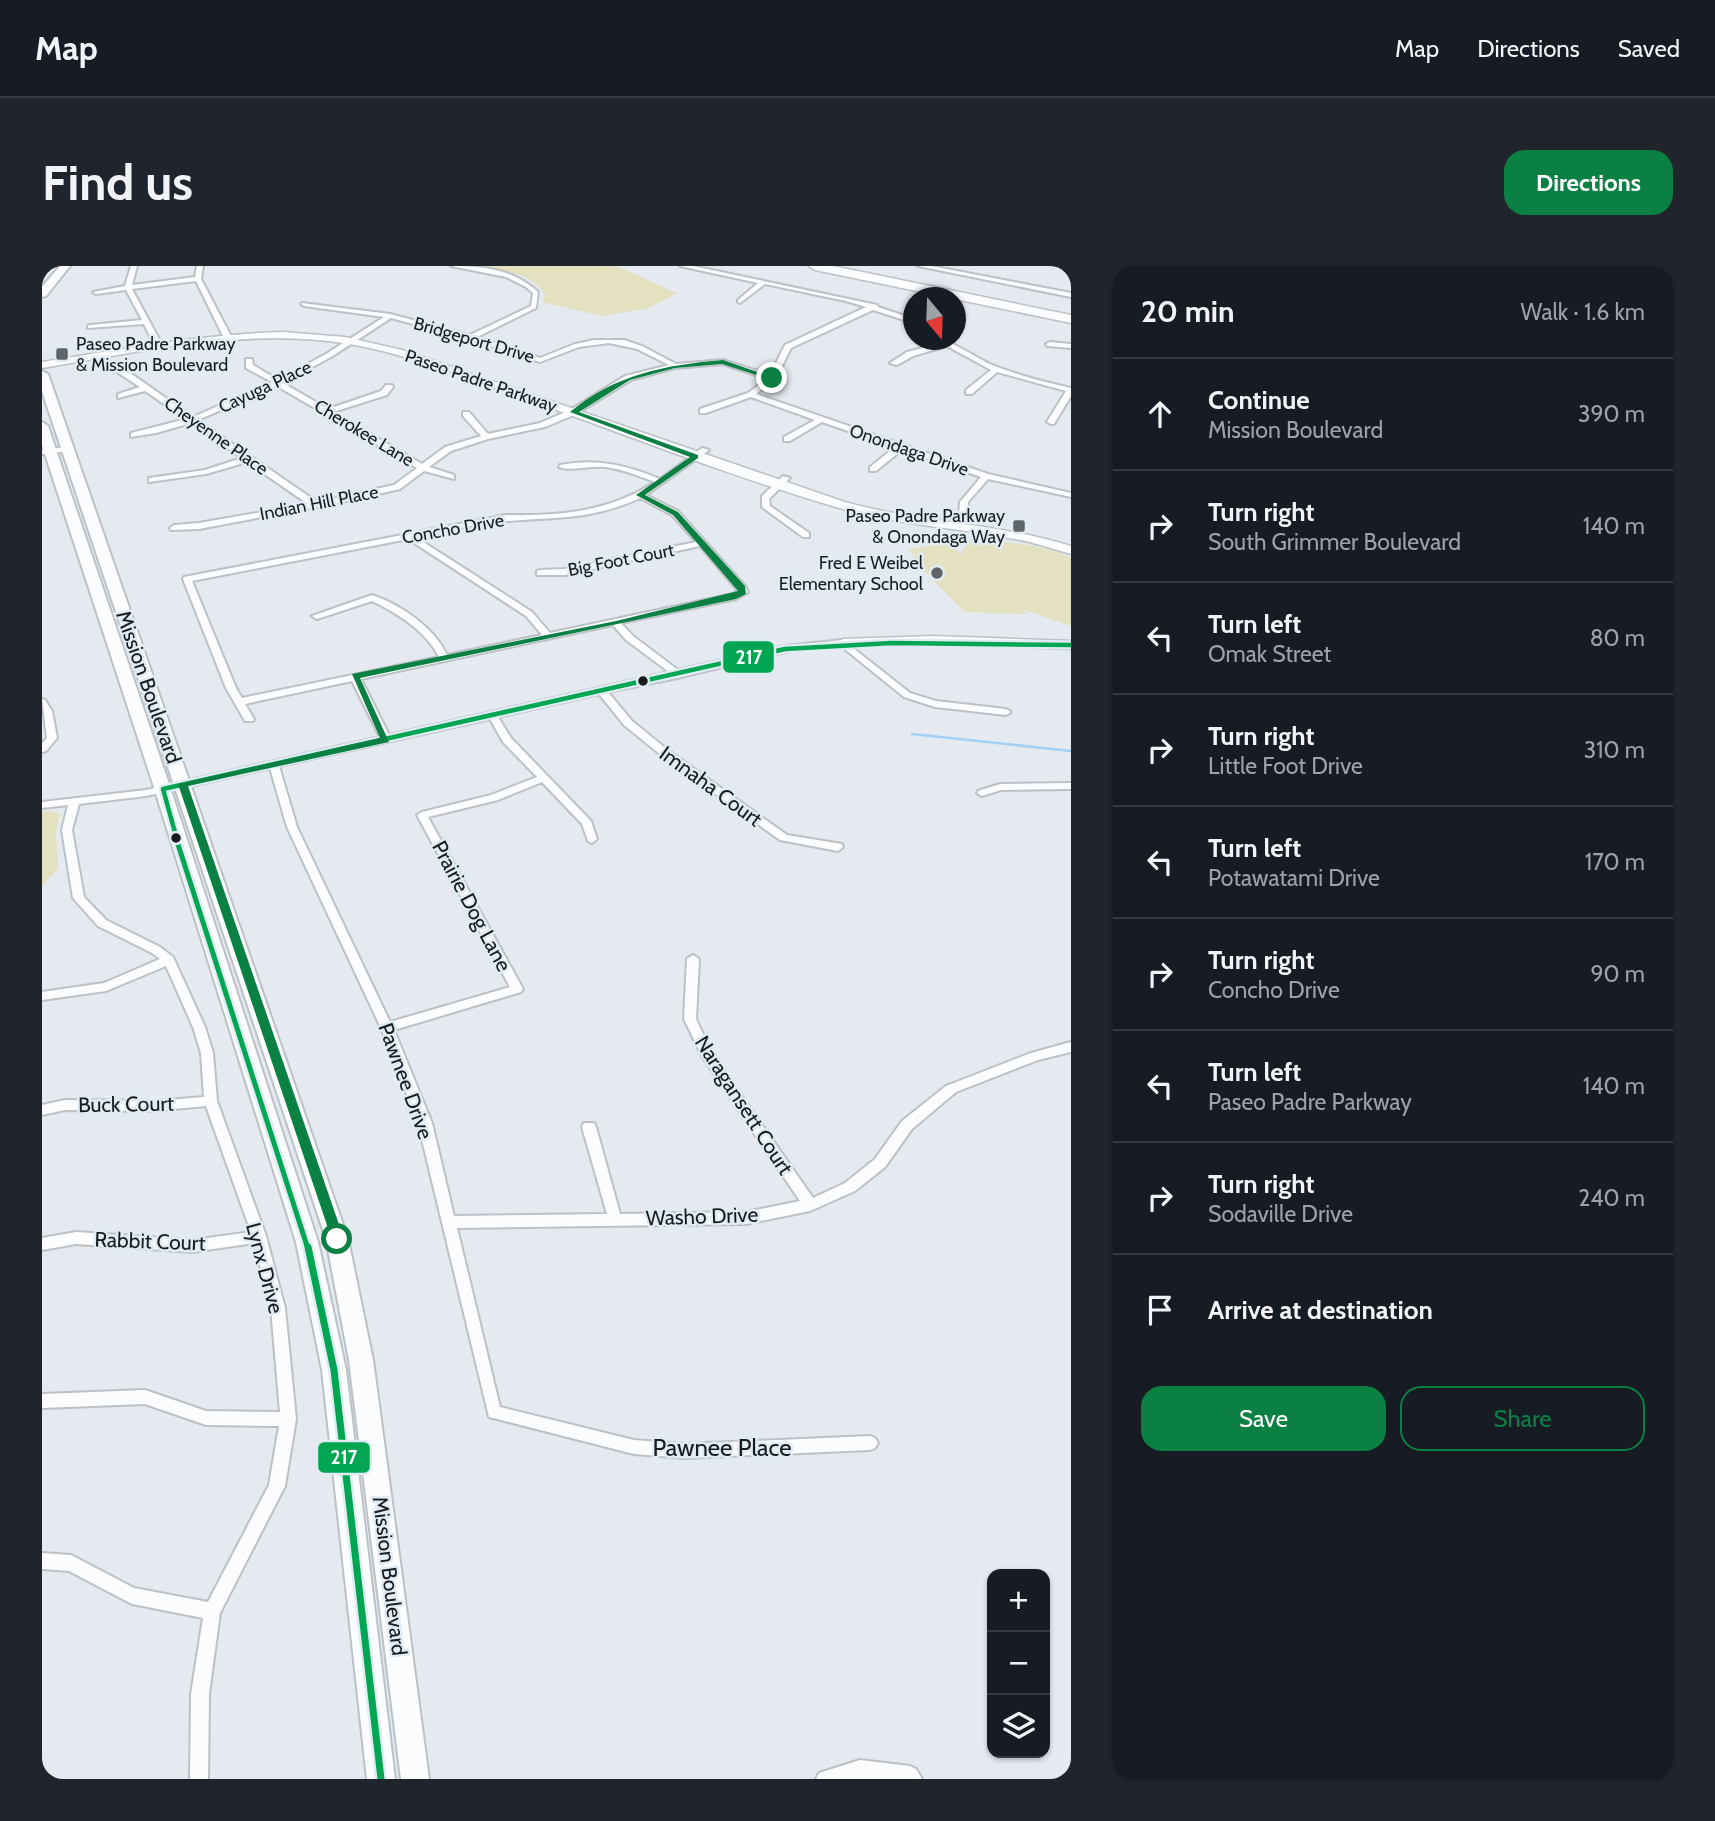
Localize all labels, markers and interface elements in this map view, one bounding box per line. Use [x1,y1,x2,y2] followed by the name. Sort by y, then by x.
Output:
[35,28,98,68] text: Map
[1395,34,1439,63] text: Map
[1477,34,1580,63] text: Directions
[1618,34,1680,63] text: Saved
[1504,150,1673,215] button: Directions
[42,153,193,212] text: Find us
[903,287,966,350] north arrow
[1141,293,1235,330] text: 20 min
[1521,298,1645,326] text: Walk · 1.6 km
[411,312,537,368] street label: Bridgeport Drive
[76,333,235,376] place label: Paseo Padre Parkway & Mission Boulevard
[402,345,560,417] street label: Paseo Padre Parkway
[54,346,70,362] marker: Paseo Padre Parkway & Mission Boulevard
[215,356,315,418] street label: Cayuga Place
[756,362,787,393] route end
[1208,384,1310,416] text: Continue
[160,392,272,480] street label: Cheyenne Place
[310,395,418,471] street label: Cherokee Lane
[1141,395,1179,433] icon: ahead
[1578,400,1645,428] text: 390 m
[1208,416,1383,444] text: Mission Boulevard
[847,419,971,481] street label: Onondaga Drive
[258,481,380,525] street label: Indian Hill Place
[1208,496,1314,528] text: Turn right
[846,505,1005,548] place label: Paseo Padre Parkway & Onondaga Way
[1141,507,1179,545] icon: right
[400,509,506,549] street label: Concho Drive
[1583,512,1645,540] text: 140 m
[1011,518,1027,534] marker: Paseo Padre Parkway & Onondaga Way
[1208,528,1461,556] text: South Grimmer Boulevard
[566,539,676,581] street label: Big Foot Court
[779,552,924,595] place label: Fred E Weibel Elementary School
[929,565,945,581] marker: Fred E Weibel Elementary School
[111,607,187,767] street label: Mission Boulevard
[1208,608,1301,640] text: Turn left
[1141,619,1179,657] icon: left
[1590,624,1645,652] text: 80 m
[722,640,775,674] line badge: 217
[1208,640,1331,668] text: Omak Street
[736,646,763,669] text: 217
[636,674,650,688] unlabelled marker
[1208,720,1314,752] text: Turn right
[1141,731,1179,769] icon: right
[1584,736,1645,764] text: 310 m
[655,740,767,832] street label: Imnaha Court
[1208,752,1363,780] text: Little Foot Drive
[169,831,183,845] unlabelled marker
[1208,832,1301,864] text: Turn left
[427,836,517,976] street label: Prairie Dog Lane
[1141,843,1179,881] icon: left
[1585,848,1645,876] text: 170 m
[1208,864,1380,892] text: Potawatami Drive
[1208,944,1314,976] text: Turn right
[1141,955,1179,993] icon: right
[1591,960,1645,988] text: 90 m
[1208,976,1340,1004] text: Concho Drive
[373,1019,439,1143] street label: Pawnee Drive
[690,1031,798,1179] street label: Naragansett Court
[1208,1056,1301,1088] text: Turn left
[1141,1067,1179,1105] icon: left
[1583,1072,1645,1100] text: 140 m
[1208,1088,1412,1116] text: Paseo Padre Parkway
[78,1091,174,1117] street label: Buck Court
[1208,1168,1314,1200] text: Turn right
[1141,1179,1179,1217] icon: right
[1578,1184,1645,1212] text: 240 m
[1208,1200,1353,1228] text: Sodaville Drive
[645,1202,759,1230] street label: Washo Drive
[241,1220,289,1316] street label: Lynx Drive
[321,1223,352,1254] route start
[94,1227,206,1255] street label: Rabbit Court
[1141,1291,1179,1329] icon: arrive
[1208,1294,1433,1326] text: Arrive at destination
[1141,1386,1386,1451] button: Save
[1400,1386,1645,1451] button: Share
[652,1433,792,1462] street label: Pawnee Place
[317,1441,371,1474] line badge: 217
[331,1446,358,1469] text: 217
[368,1495,412,1657] street label: Mission Boulevard
[987,1569,1050,1758] map controls
[987,1569,1050,1632] button: +
[987,1632,1050,1695] button: −
[987,1695,1050,1758] button: layers

